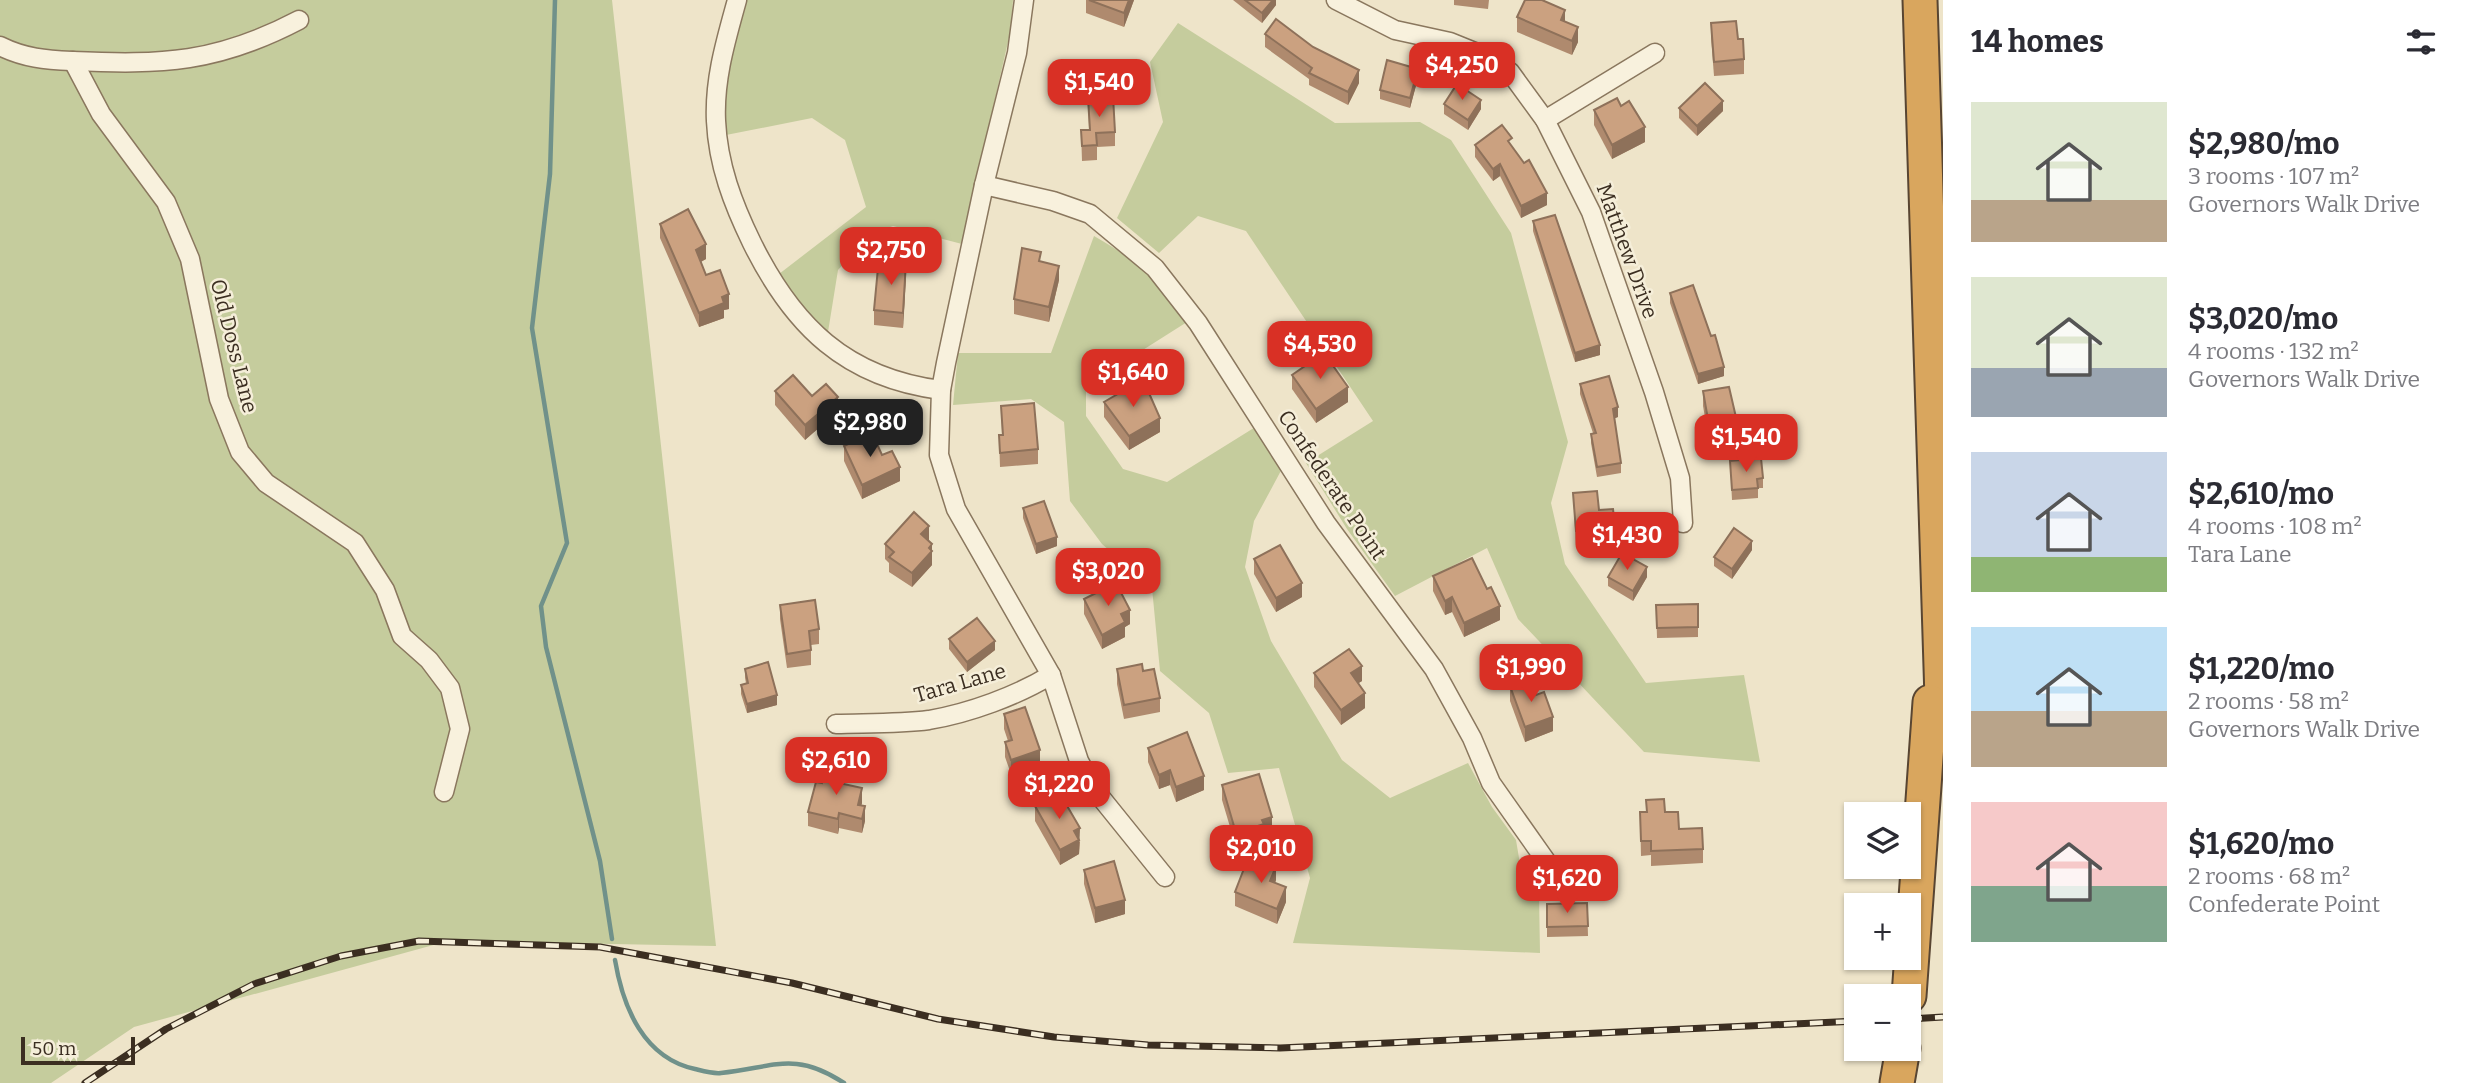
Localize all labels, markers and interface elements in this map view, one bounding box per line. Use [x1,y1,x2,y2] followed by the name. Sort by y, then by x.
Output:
[2402,23,2440,61] icon: filters
[1971,24,2104,60] text: 14 homes
[1405,42,1519,102] pin: $4,250
[1425,51,1499,79] text: $4,250
[1042,60,1156,119] pin: $1,540
[1064,68,1134,96] text: $1,540
[2188,126,2340,162] text: $2,980/mo
[2027,130,2111,214] icon: home
[2188,162,2359,190] text: 3 rooms · 107 m²
[1591,180,1663,322] street label: Matthew Drive
[2188,190,2420,218] text: Governors Walk Drive
[834,228,948,287] pin: $2,750
[856,236,926,264] text: $2,750
[205,276,263,416] street label: Old Doss Lane
[2188,301,2338,337] text: $3,020/mo
[2027,305,2111,389] icon: home
[1263,322,1377,381] pin: $4,530
[1283,330,1357,358] text: $4,530
[2188,337,2359,365] text: 4 rooms · 132 m²
[1076,350,1190,409] pin: $1,640
[1097,358,1169,386] text: $1,640
[2188,365,2420,393] text: Governors Walk Drive
[813,400,927,459] pin: $2,980
[1272,405,1392,565] street label: Confederate Point
[833,408,907,436] text: $2,980
[1689,414,1803,474] pin: $1,540
[1711,423,1781,451] text: $1,540
[2188,476,2334,512] text: $2,610/mo
[2027,480,2111,564] icon: home
[1570,512,1684,572] pin: $1,430
[2188,512,2362,540] text: 4 rooms · 108 m²
[1592,521,1662,549] text: $1,430
[2188,540,2292,568] text: Tara Lane
[1051,548,1165,608] pin: $3,020
[1071,557,1145,585] text: $3,020
[1474,644,1588,704] pin: $1,990
[2188,651,2334,687] text: $1,220/mo
[1496,653,1566,681] text: $1,990
[2027,655,2111,739] icon: home
[911,657,1009,709] street label: Tara Lane
[2188,687,2349,715] text: 2 rooms · 58 m²
[2188,715,2420,743] text: Governors Walk Drive
[779,738,893,797] pin: $2,610
[801,746,871,774] text: $2,610
[1002,762,1116,821] pin: $1,220
[1024,770,1094,798] text: $1,220
[1844,802,1921,1061] map controls
[1844,802,1921,879] button: layers
[1204,826,1318,885] pin: $2,010
[2188,826,2334,862] text: $1,620/mo
[2027,830,2111,914] icon: home
[1226,834,1296,862] text: $2,010
[1510,856,1624,915] pin: $1,620
[2188,862,2350,890] text: 2 rooms · 68 m²
[1532,864,1602,892] text: $1,620
[2188,890,2380,918] text: Confederate Point
[1844,893,1921,970] button: +
[1844,984,1921,1061] button: −
[21,1034,135,1066] scale bar
[32,1037,76,1060] text: 50 m

